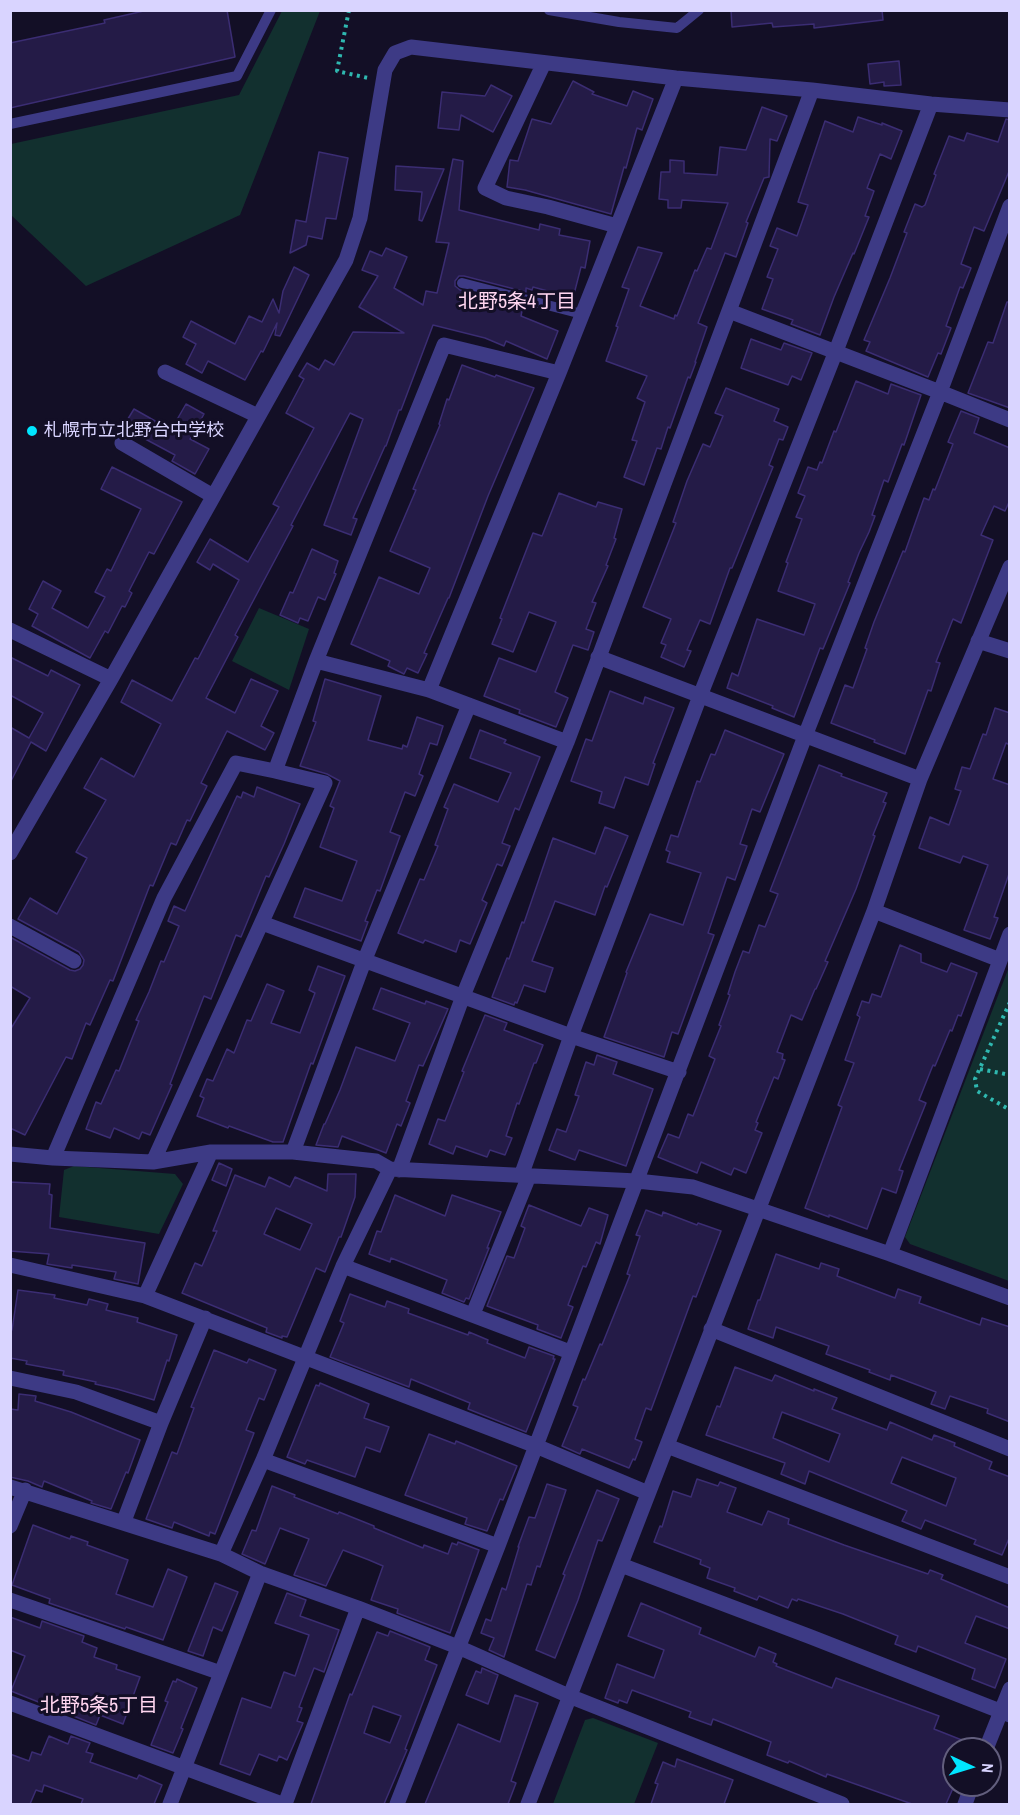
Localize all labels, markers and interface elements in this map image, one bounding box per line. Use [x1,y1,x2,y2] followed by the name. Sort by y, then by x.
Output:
[458,291,576,315] district label: 北野5条4丁目
[44,420,224,442] place label: 札幌市立北野台中学校
[25,424,39,438] marker: 札幌市立北野台中学校
[40,1695,158,1719] district label: 北野5条5丁目
[942,1737,1002,1797] north arrow
[977,1763,999,1774] text: N

